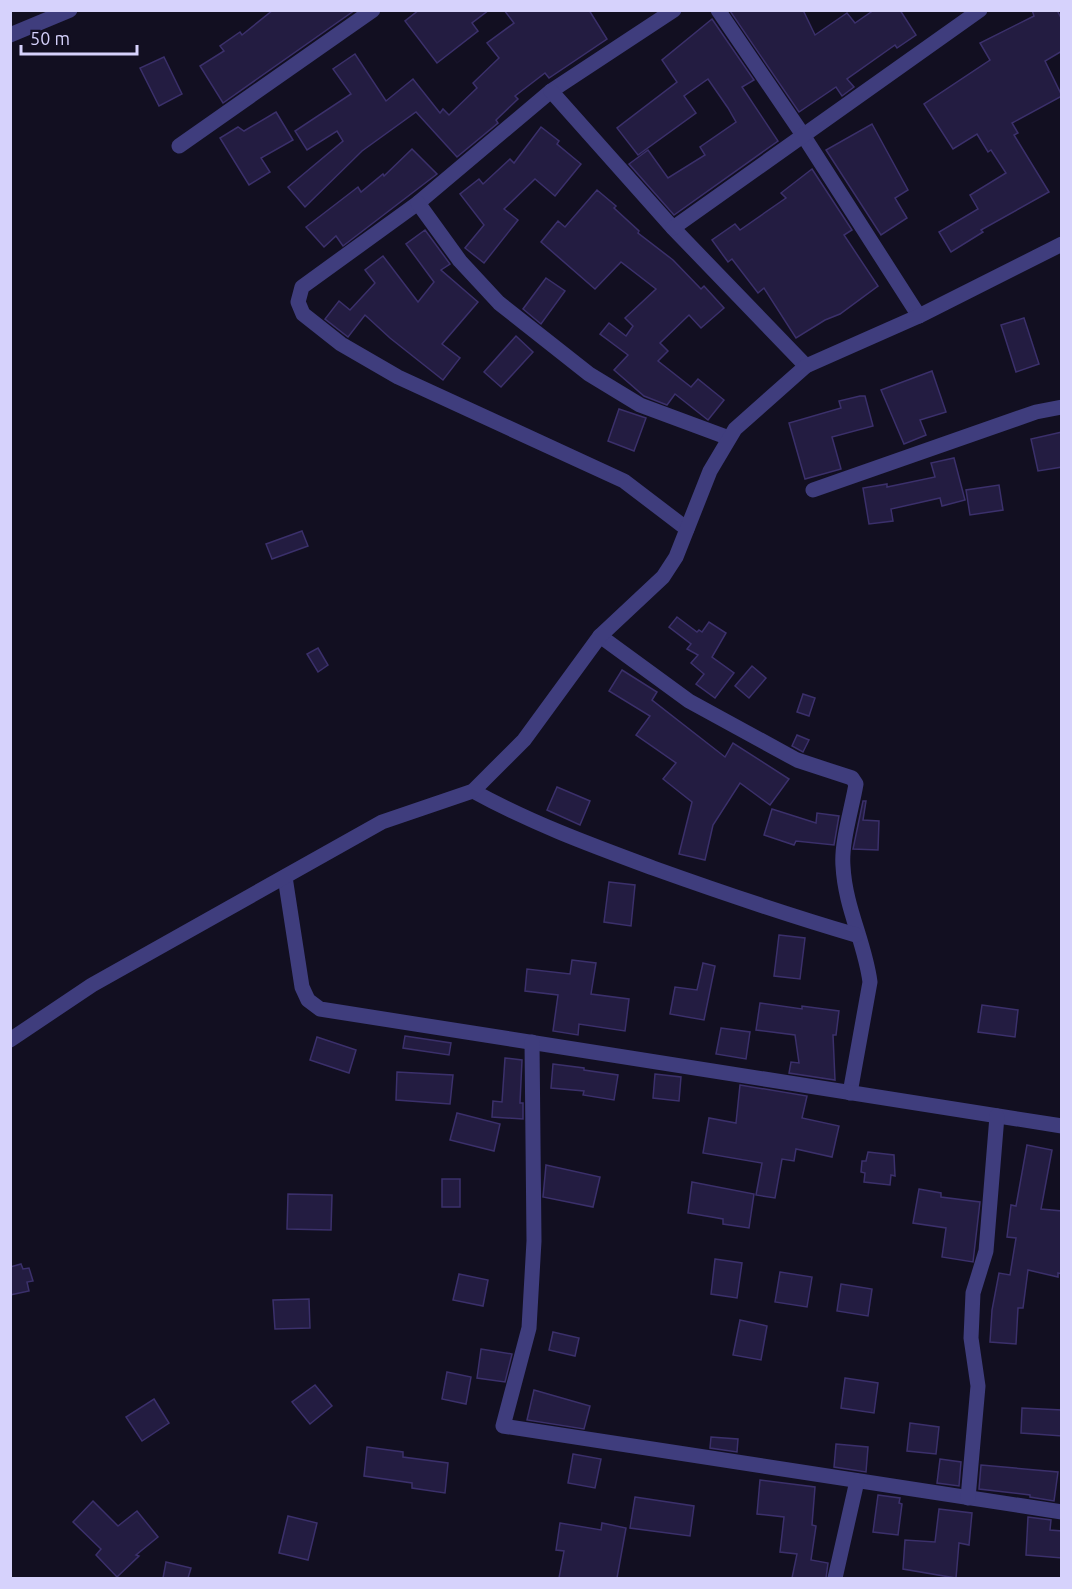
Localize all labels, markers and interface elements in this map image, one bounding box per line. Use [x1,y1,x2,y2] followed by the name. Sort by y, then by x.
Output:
[21,18,136,56] scale bar
[30,28,70,48] text: 50 m

